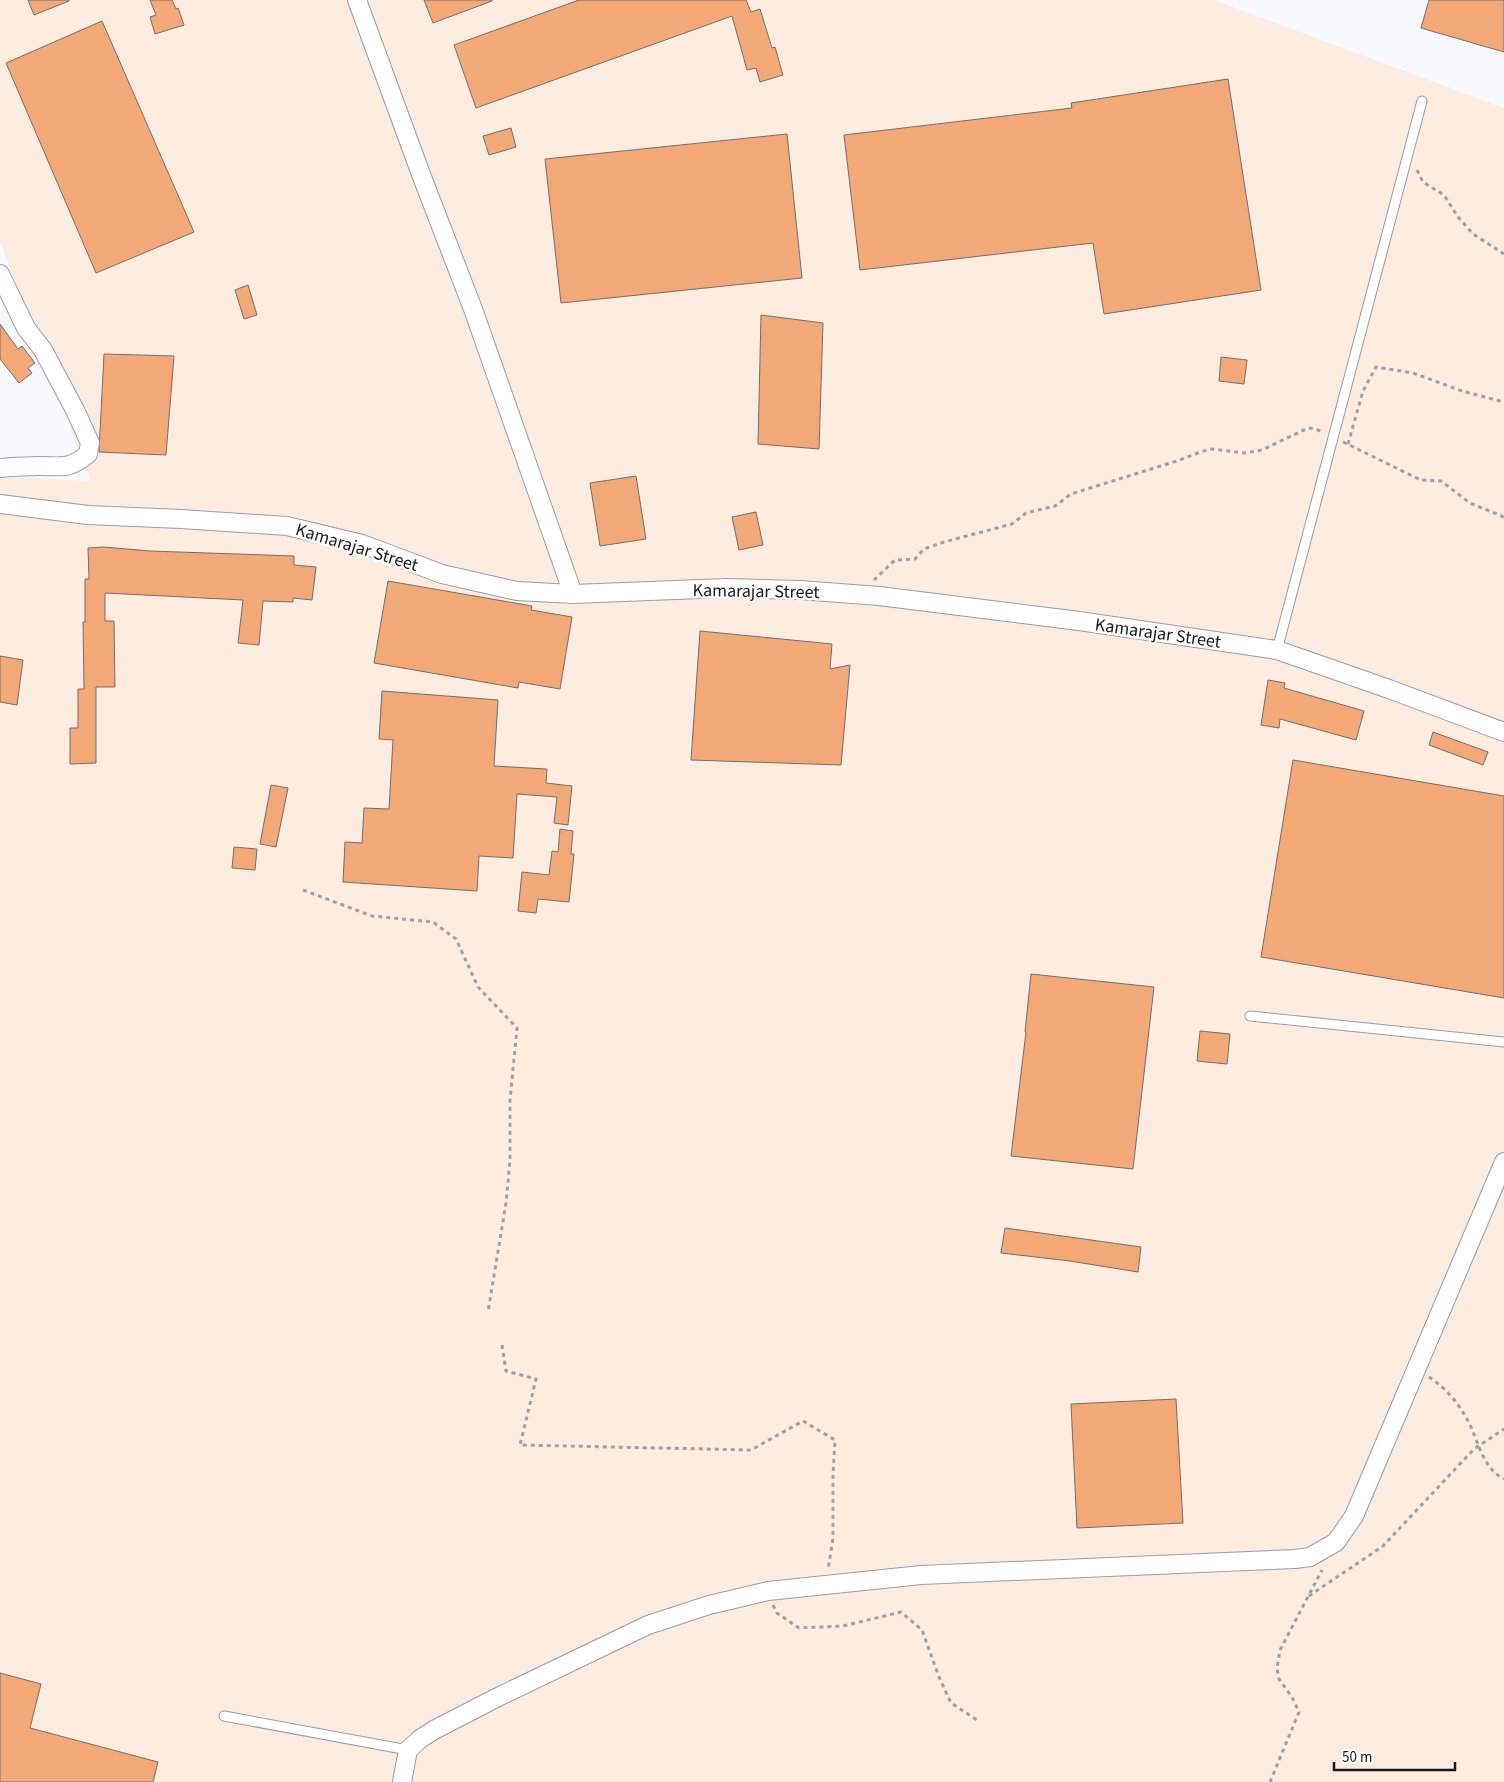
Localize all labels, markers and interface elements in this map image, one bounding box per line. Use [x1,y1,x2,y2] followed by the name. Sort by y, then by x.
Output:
[293,517,421,578] street label: Kamarajar Street
[692,578,820,605] street label: Kamarajar Street
[1093,612,1222,655] street label: Kamarajar Street
[1334,1740,1455,1772] scale bar
[1342,1747,1372,1768] text: 50 m

